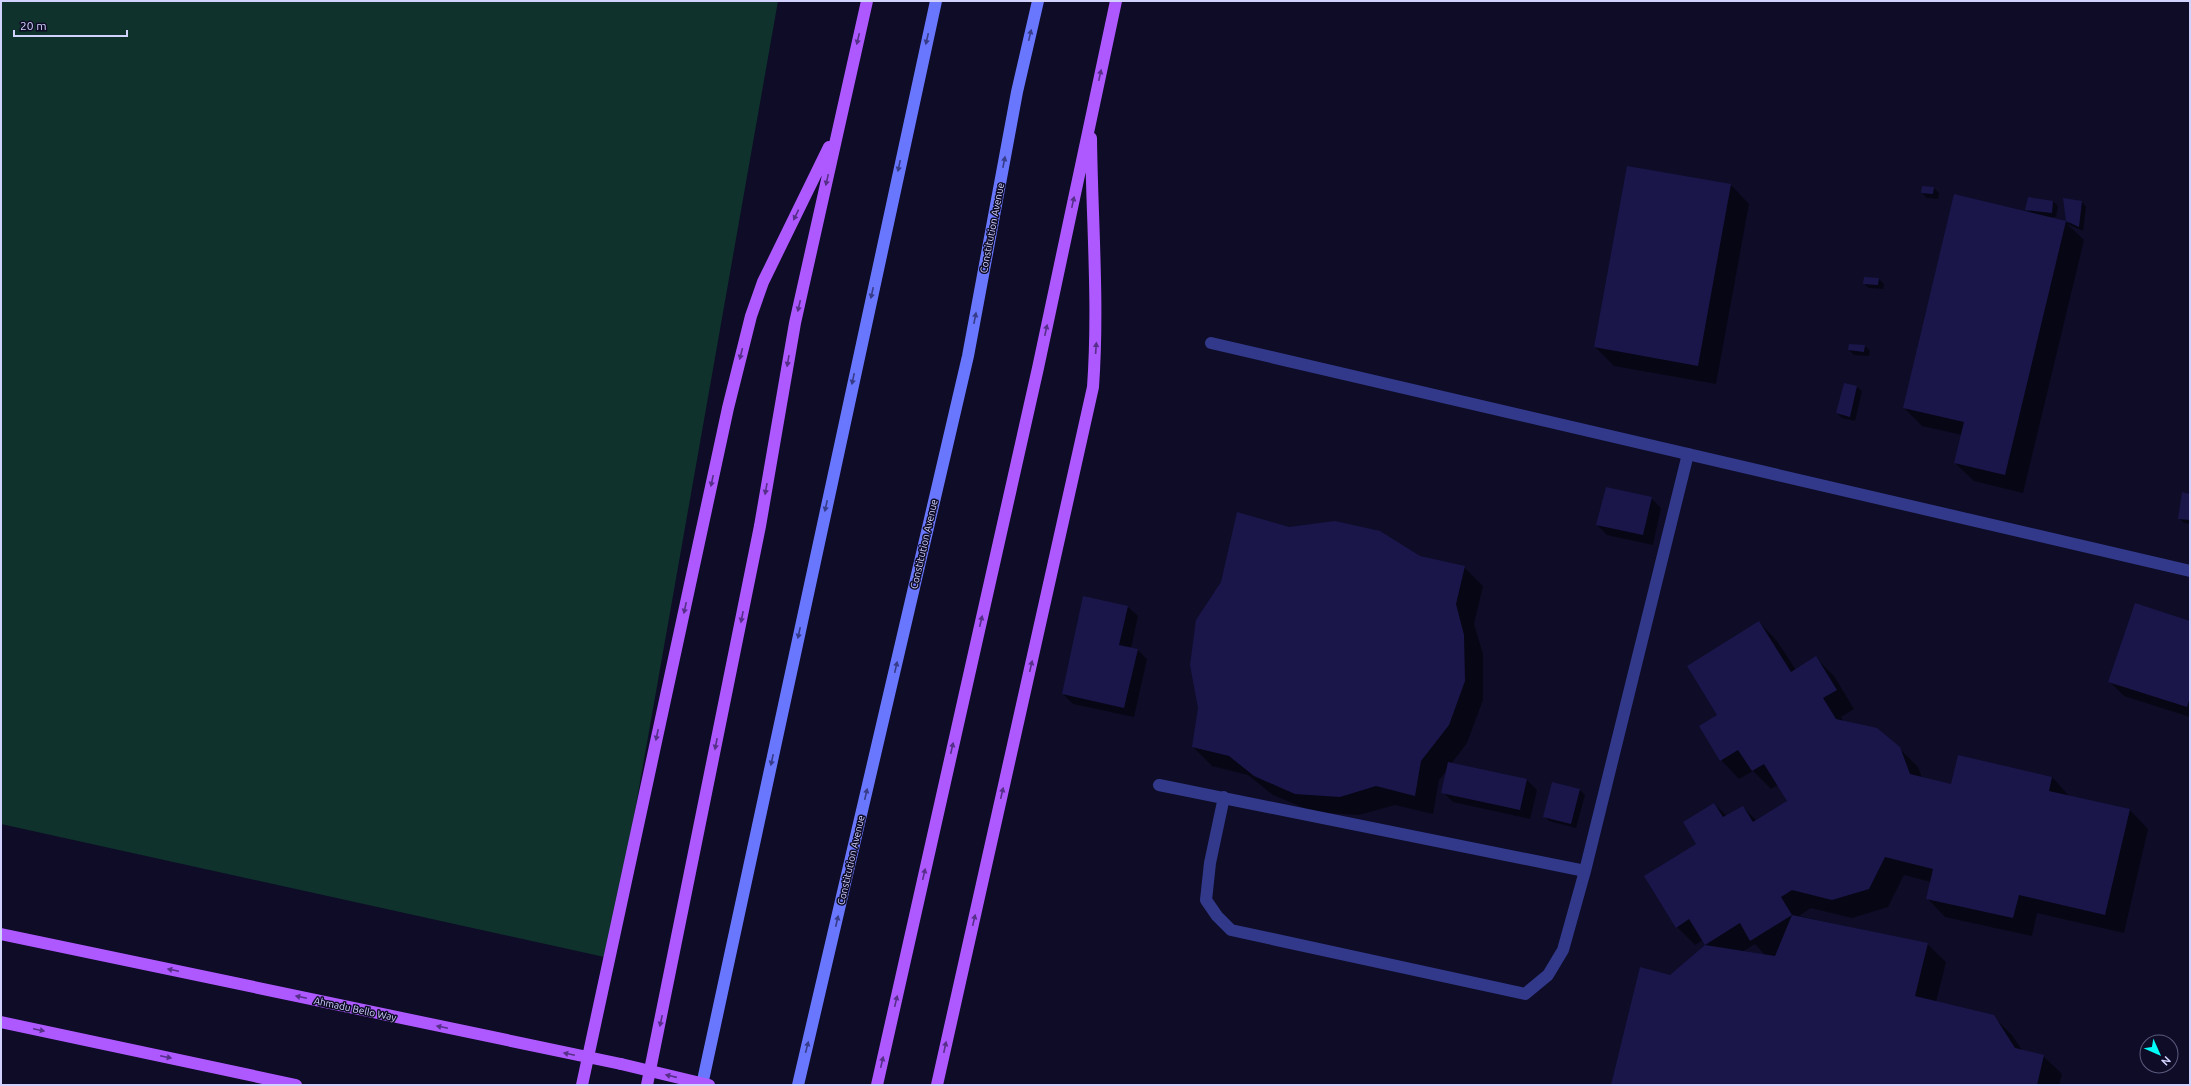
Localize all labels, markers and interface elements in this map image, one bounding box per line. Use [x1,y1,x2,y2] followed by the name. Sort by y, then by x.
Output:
[14,12,127,38] scale bar
[20,19,47,32] text: 20 m
[1027,29,1033,41] one-way arrow
[855,33,861,45] one-way arrow
[924,33,930,45] one-way arrow
[1097,69,1103,81] one-way arrow
[1001,156,1007,169] one-way arrow
[895,160,901,172] one-way arrow
[823,173,829,186] one-way arrow
[978,182,1006,274] street label: Constitution Avenue
[1070,196,1076,209] one-way arrow
[792,209,799,221] one-way arrow
[868,287,874,299] one-way arrow
[795,300,801,313] one-way arrow
[972,312,978,324] one-way arrow
[1043,323,1049,336] one-way arrow
[1092,342,1099,354] one-way arrow
[738,348,744,361] one-way arrow
[785,355,791,367] one-way arrow
[850,373,856,385] one-way arrow
[709,475,715,487] one-way arrow
[763,483,769,495] one-way arrow
[908,498,940,590] street label: Constitution Avenue
[823,500,829,512] one-way arrow
[681,602,687,614] one-way arrow
[738,611,744,623] one-way arrow
[978,615,984,627] one-way arrow
[795,627,801,639] one-way arrow
[1028,660,1034,673] one-way arrow
[893,661,899,673] one-way arrow
[654,729,660,741] one-way arrow
[713,738,719,751] one-way arrow
[950,741,956,754] one-way arrow
[768,754,774,766] one-way arrow
[1000,787,1006,799] one-way arrow
[864,788,870,800] one-way arrow
[835,814,867,906] street label: Constitution Avenue
[921,868,927,880] one-way arrow
[834,914,840,926] one-way arrow
[971,914,977,926] one-way arrow
[167,967,180,973] one-way arrow
[295,994,307,1000] one-way arrow
[313,995,397,1023] street label: Ahmadu Bello Way
[893,995,899,1007] one-way arrow
[657,1014,663,1027] one-way arrow
[435,1023,448,1029] one-way arrow
[33,1028,45,1034] one-way arrow
[2139,1034,2179,1074] north arrow
[805,1041,811,1053] one-way arrow
[943,1041,949,1053] one-way arrow
[563,1050,575,1056] one-way arrow
[2159,1054,2173,1068] text: N
[160,1055,172,1061] one-way arrow
[879,1056,885,1068] one-way arrow
[665,1073,677,1079] one-way arrow

